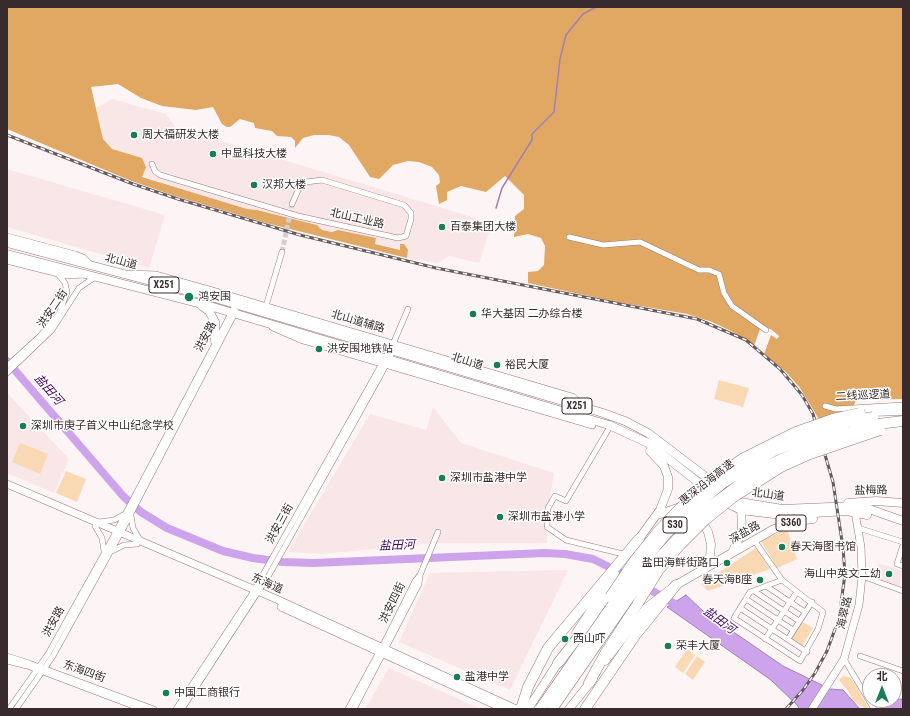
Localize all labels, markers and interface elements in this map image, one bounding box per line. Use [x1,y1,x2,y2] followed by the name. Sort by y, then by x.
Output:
[142,128,219,142] place label: 周大福研发大楼
[129,130,139,140] marker: 周大福研发大楼
[221,147,287,161] place label: 中显科技大楼
[208,149,218,159] marker: 中显科技大楼
[262,178,306,192] place label: 汉邦大楼
[249,180,259,190] marker: 汉邦大楼
[329,206,385,232] street label: 北山工业路
[450,220,516,234] place label: 百泰集团大楼
[437,222,447,232] marker: 百泰集团大楼
[103,251,139,273] street label: 北山道
[149,277,179,293] road number: X251
[35,287,71,331] street label: 洪安二街
[198,290,231,304] place label: 鸿安围
[183,291,195,303] marker: 鸿安围
[481,307,583,321] place label: 华大基因 二办综合楼
[330,308,386,336] street label: 北山道辅路
[468,309,478,319] marker: 华大基因 二办综合楼
[192,319,220,355] street label: 洪安路
[327,342,393,356] place label: 洪安围地铁站
[314,344,324,354] marker: 洪安围地铁站
[449,351,485,373] street label: 北山道
[505,358,549,372] place label: 裕民大厦
[492,360,502,370] marker: 裕民大厦
[31,372,65,408] water label: 盐田河
[835,388,891,404] street label: 二线巡逻道
[562,398,592,414] road number: X251
[31,419,174,433] place label: 深圳市庚子首义中山纪念学校
[18,421,28,431] marker: 深圳市庚子首义中山纪念学校
[677,457,737,509] street label: 惠深沿海高速
[450,471,527,485] place label: 深圳市盐港中学
[437,473,447,483] marker: 深圳市盐港中学
[854,484,888,498] street label: 盐梅路
[751,486,785,504] street label: 北山道
[264,502,296,546] street label: 洪安三街
[508,510,585,524] place label: 深圳市盐港小学
[495,512,505,522] marker: 深圳市盐港小学
[776,515,806,531] road number: S360
[663,517,687,533] road number: S30
[727,519,763,547] street label: 深盐路
[379,538,415,554] water label: 盐田河
[790,540,856,554] place label: 春天海图书馆
[777,542,787,552] marker: 春天海图书馆
[642,556,719,570] place label: 盐田海鲜街路口
[722,558,732,568] marker: 盐田海鲜街路口
[804,567,881,581] place label: 海山中英文二幼
[884,569,894,579] marker: 海山中英文二幼
[249,571,285,597] street label: 东海道
[702,573,752,587] place label: 春天海B座
[755,575,765,585] marker: 春天海B座
[377,580,409,626] street label: 洪安四街
[835,595,855,631] street label: 海翠路
[40,604,68,640] street label: 洪安路
[700,605,738,637] water label: 盐田河
[573,632,606,646] place label: 西山吓
[560,634,570,644] marker: 西山吓
[676,639,720,653] place label: 荣丰大厦
[663,641,673,651] marker: 荣丰大厦
[61,658,107,686] street label: 东海四街
[862,668,902,708] north arrow
[465,670,509,684] place label: 盐港中学
[877,670,888,683] text: 北
[452,672,462,682] marker: 盐港中学
[174,686,240,700] place label: 中国工商银行
[161,688,171,698] marker: 中国工商银行

